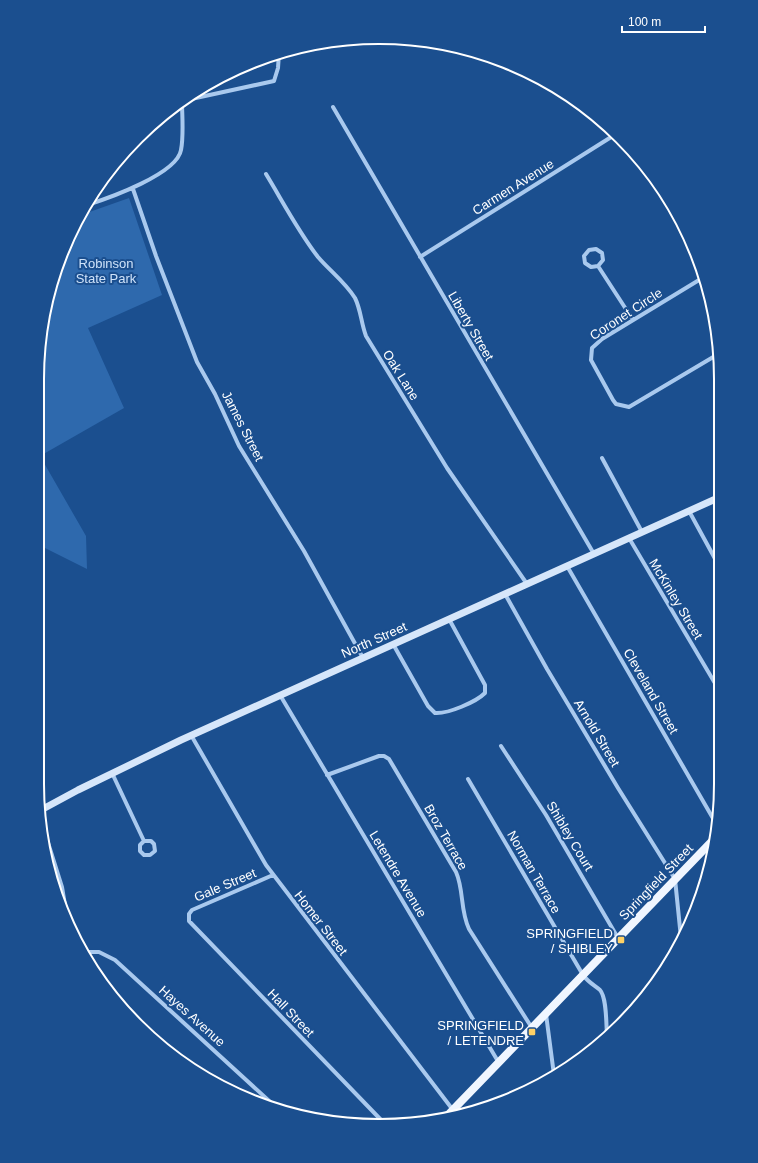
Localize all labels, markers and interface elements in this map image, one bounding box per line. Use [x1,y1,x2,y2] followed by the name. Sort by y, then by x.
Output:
[622,8,705,34] scale bar
[628,15,661,29] text: 100 m
[470,156,556,218] street label: Carmen Avenue
[76,256,137,286] park label: Robinson State Park
[587,285,665,343] street label: Coronet Circle
[445,289,497,364] street label: Liberty Street
[380,347,422,403] street label: Oak Lane
[219,388,267,464] street label: James Street
[646,556,706,642] street label: McKinley Street
[339,619,409,661] street label: North Street
[620,646,682,737] street label: Cleveland Street
[571,697,623,770] street label: Arnold Street
[543,799,597,874] street label: Shibley Court
[421,801,471,873] street label: Broz Terrace
[366,828,430,920] street label: Letendre Avenue
[504,828,564,916] street label: Norman Terrace
[616,841,696,923] street label: Springfield Street
[192,865,259,905] street label: Gale Street
[291,888,351,958] street label: Homer Street
[526,926,613,956] place label: SPRINGFIELD / SHIBLEY
[616,935,626,945] marker: SPRINGFIELD / SHIBLEY
[156,982,228,1050] street label: Hayes Avenue
[265,986,318,1040] street label: Hall Street
[437,1018,524,1048] place label: SPRINGFIELD / LETENDRE
[527,1027,537,1037] marker: SPRINGFIELD / LETENDRE

